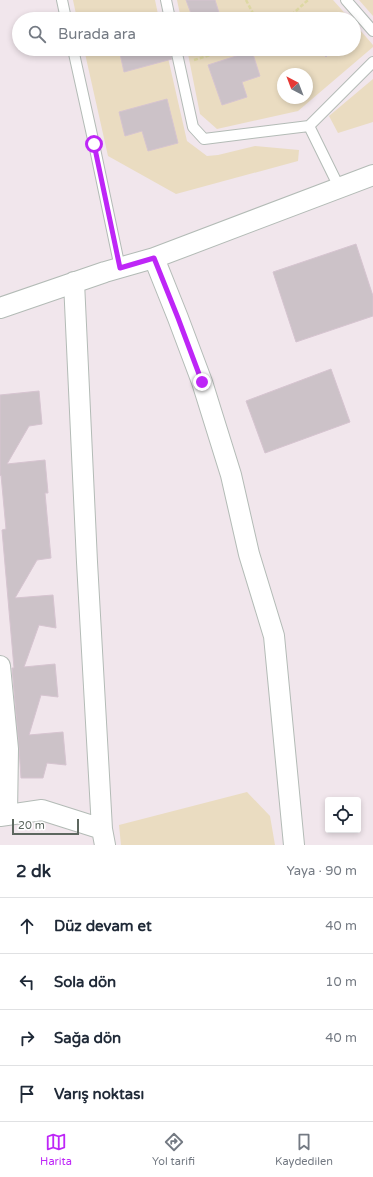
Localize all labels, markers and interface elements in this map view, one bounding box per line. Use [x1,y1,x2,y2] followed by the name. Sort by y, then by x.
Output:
[12,12,361,56] search box
[26,23,48,45] icon: search
[58,25,136,43] text: Burada ara
[277,68,313,104] north arrow
[85,135,103,153] route start
[193,373,211,391] route end
[325,797,361,833] map controls
[325,797,361,833] button: locate
[12,817,79,836] scale bar
[18,819,45,832] text: 20 m
[16,861,51,882] text: 2 dk
[287,863,357,879] text: Yaya · 90 m
[16,915,38,937] icon: ahead
[54,917,152,935] text: Düz devam et
[325,918,357,934] text: 40 m
[16,971,38,993] icon: left
[54,973,116,991] text: Sola dön
[325,974,357,990] text: 10 m
[16,1027,38,1049] icon: right
[54,1029,121,1047] text: Sağa dön
[325,1030,357,1046] text: 40 m
[16,1083,38,1105] icon: arrive
[54,1085,144,1103] text: Varış noktası
[40,1131,72,1168] tab: Harita
[152,1131,195,1168] tab: Yol tarifi
[275,1131,333,1168] tab: Kaydedilen

